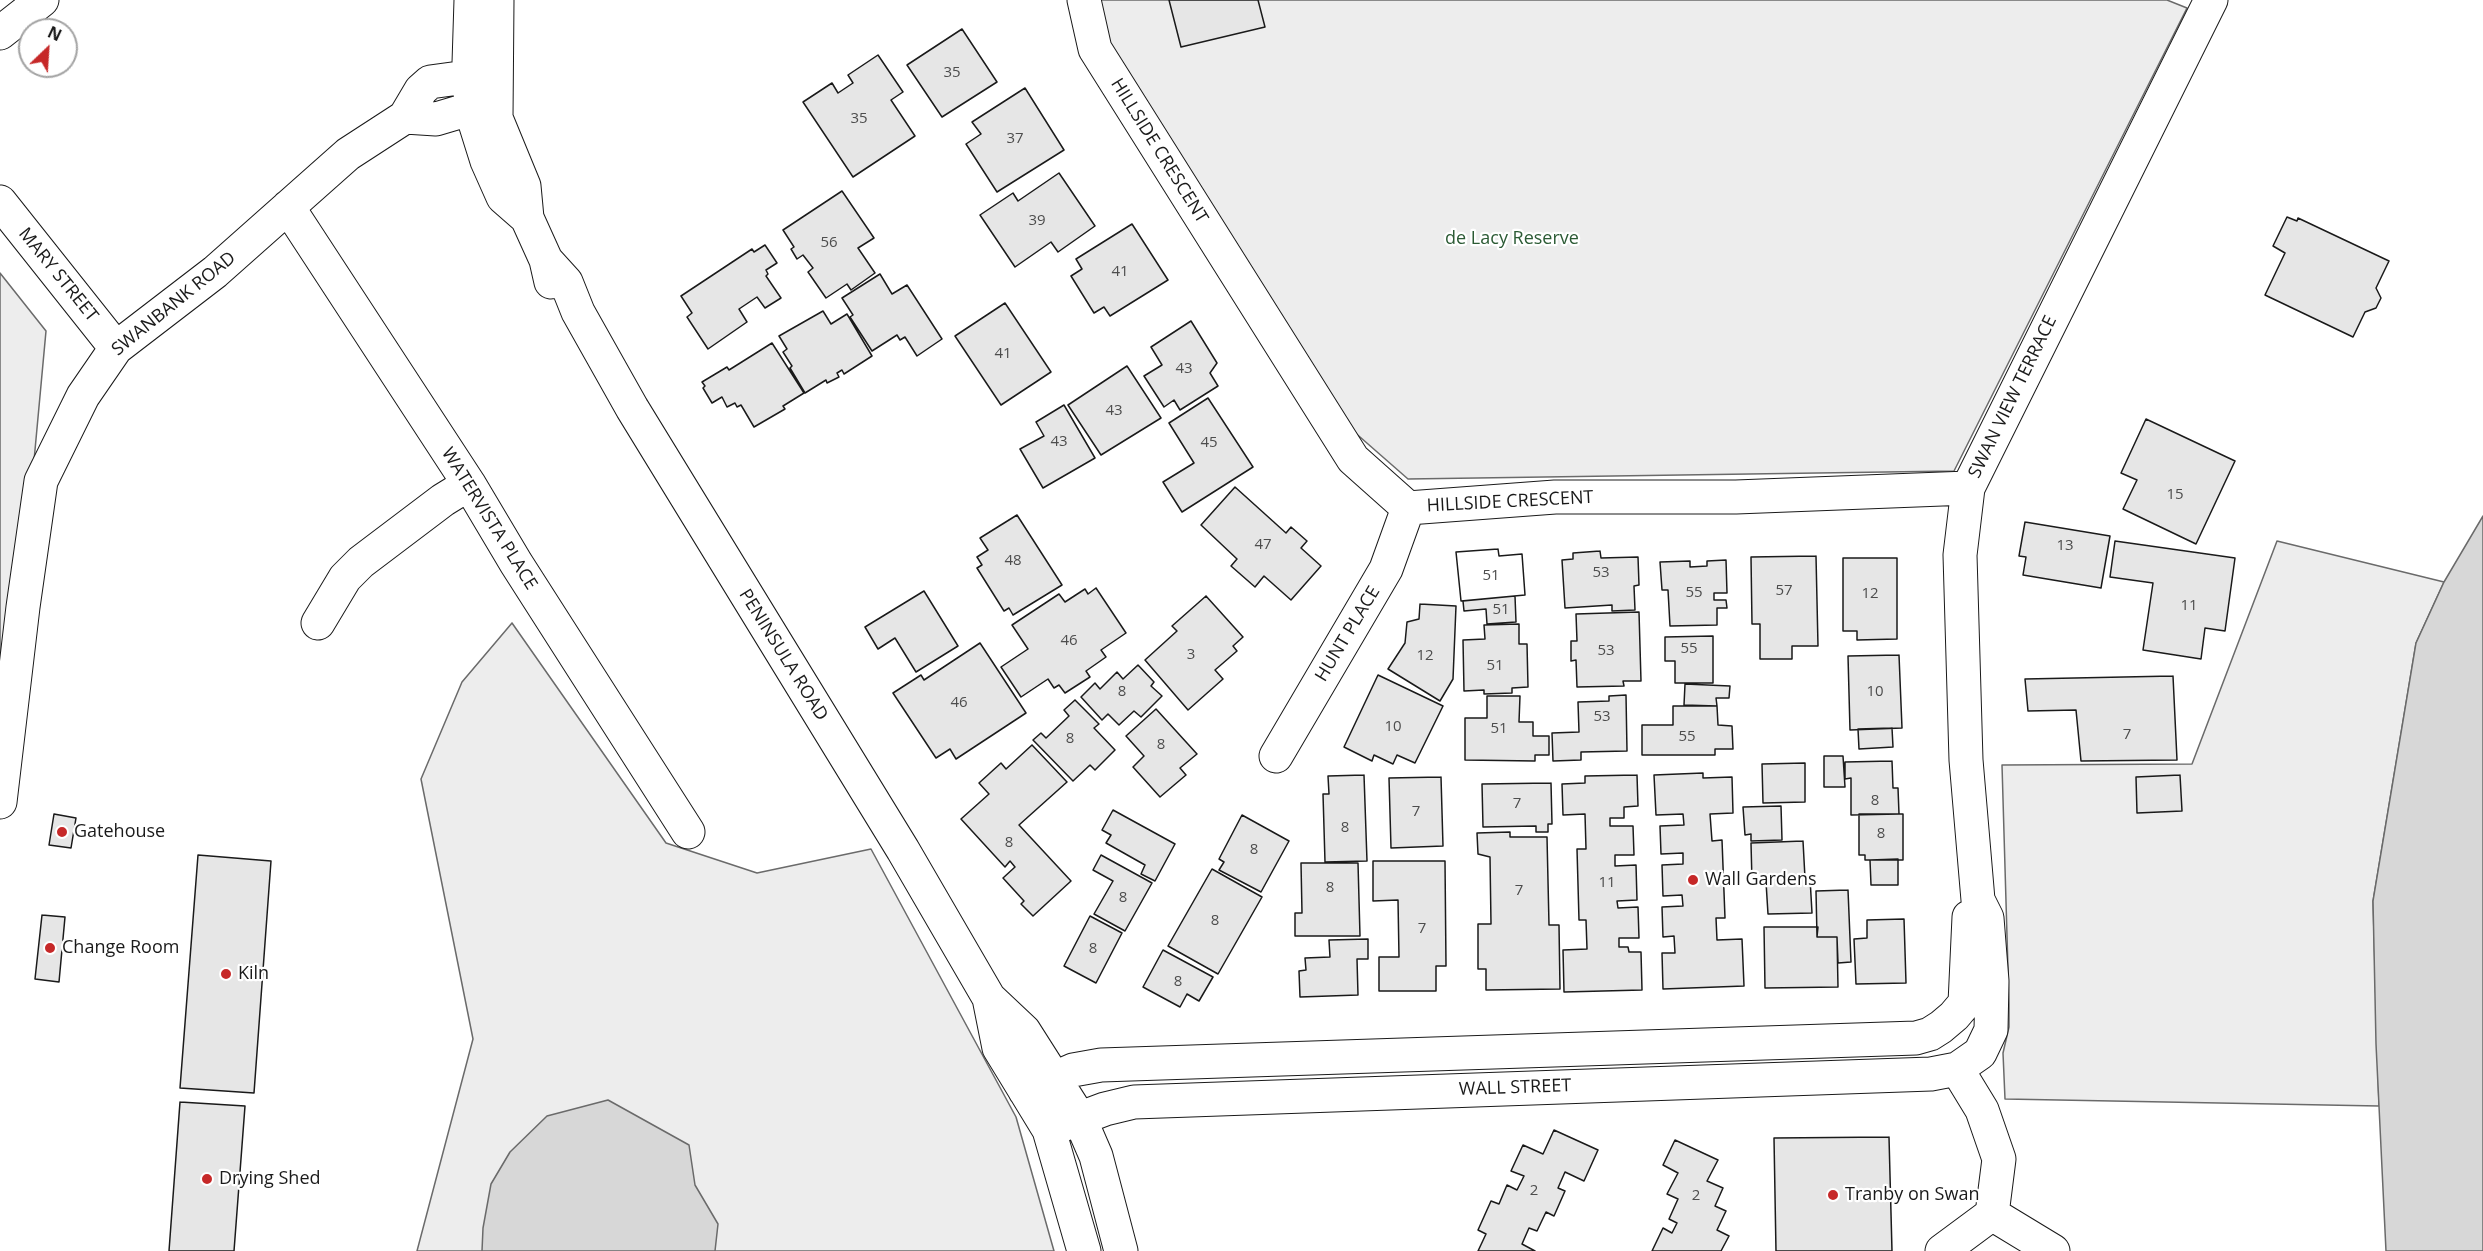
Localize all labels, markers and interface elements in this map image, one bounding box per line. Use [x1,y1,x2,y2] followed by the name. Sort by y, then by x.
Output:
[18,18,78,78] north arrow
[44,21,65,46] text: N
[943,64,961,82] house number: 35
[1106,75,1212,227] street label: HILLSIDE CRESCENT
[850,110,868,128] house number: 35
[1006,130,1024,148] house number: 37
[1028,212,1046,230] house number: 39
[14,224,102,326] street label: MARY STREET
[1445,228,1579,250] park label: de Lacy Reserve
[820,234,838,252] house number: 56
[108,247,240,361] street label: SWANBANK ROAD
[1111,263,1129,281] house number: 41
[1964,312,2062,482] street label: SWAN VIEW TERRACE
[994,345,1012,363] house number: 41
[1175,360,1193,378] house number: 43
[1105,402,1123,420] house number: 43
[1050,433,1068,451] house number: 43
[1200,434,1218,452] house number: 45
[437,444,541,594] street label: WATERVISTA PLACE
[2166,486,2184,504] house number: 15
[1426,487,1594,517] street label: HILLSIDE CRESCENT
[1254,536,1272,554] house number: 47
[2056,537,2074,555] house number: 13
[1004,552,1022,570] house number: 48
[1592,564,1610,582] house number: 53
[1482,567,1500,585] house number: 51
[1311,582,1385,686] street label: HUNT PLACE
[1775,582,1793,600] house number: 57
[1685,584,1703,602] house number: 55
[734,585,832,725] street label: PENINSULA ROAD
[1861,585,1879,603] house number: 12
[2180,597,2198,615] house number: 11
[1492,601,1510,619] house number: 51
[1060,632,1078,650] house number: 46
[1680,640,1698,658] house number: 55
[1597,642,1615,660] house number: 53
[1187,646,1195,664] house number: 3
[1416,647,1434,665] house number: 12
[1486,657,1504,675] house number: 51
[1118,683,1126,701] house number: 8
[1866,683,1884,701] house number: 10
[950,694,968,712] house number: 46
[1593,708,1611,726] house number: 53
[1384,718,1402,736] house number: 10
[1490,720,1508,738] house number: 51
[2123,726,2131,744] house number: 7
[1678,728,1696,746] house number: 55
[1066,730,1074,748] house number: 8
[1157,736,1165,754] house number: 8
[1871,792,1879,810] house number: 8
[1513,795,1521,813] house number: 7
[1412,803,1420,821] house number: 7
[1341,819,1349,837] house number: 8
[74,821,165,843] place label: Gatehouse
[55,825,69,839] marker: Gatehouse
[1877,825,1885,843] house number: 8
[1005,834,1013,852] house number: 8
[1250,841,1258,859] house number: 8
[1705,869,1817,891] place label: Wall Gardens
[1686,873,1700,887] marker: Wall Gardens
[1598,874,1616,892] house number: 11
[1326,879,1334,897] house number: 8
[1515,882,1523,900] house number: 7
[1119,889,1127,907] house number: 8
[1211,912,1219,930] house number: 8
[1418,920,1426,938] house number: 7
[62,937,179,959] place label: Change Room
[1089,940,1097,958] house number: 8
[43,941,57,955] marker: Change Room
[238,963,269,985] place label: Kiln
[219,967,233,981] marker: Kiln
[1174,973,1182,991] house number: 8
[1459,1075,1571,1101] street label: WALL STREET
[219,1168,320,1190] place label: Drying Shed
[200,1172,214,1186] marker: Drying Shed
[1530,1182,1538,1200] house number: 2
[1845,1184,1979,1206] place label: Tranby on Swan
[1692,1187,1700,1205] house number: 2
[1826,1188,1840,1202] marker: Tranby on Swan

